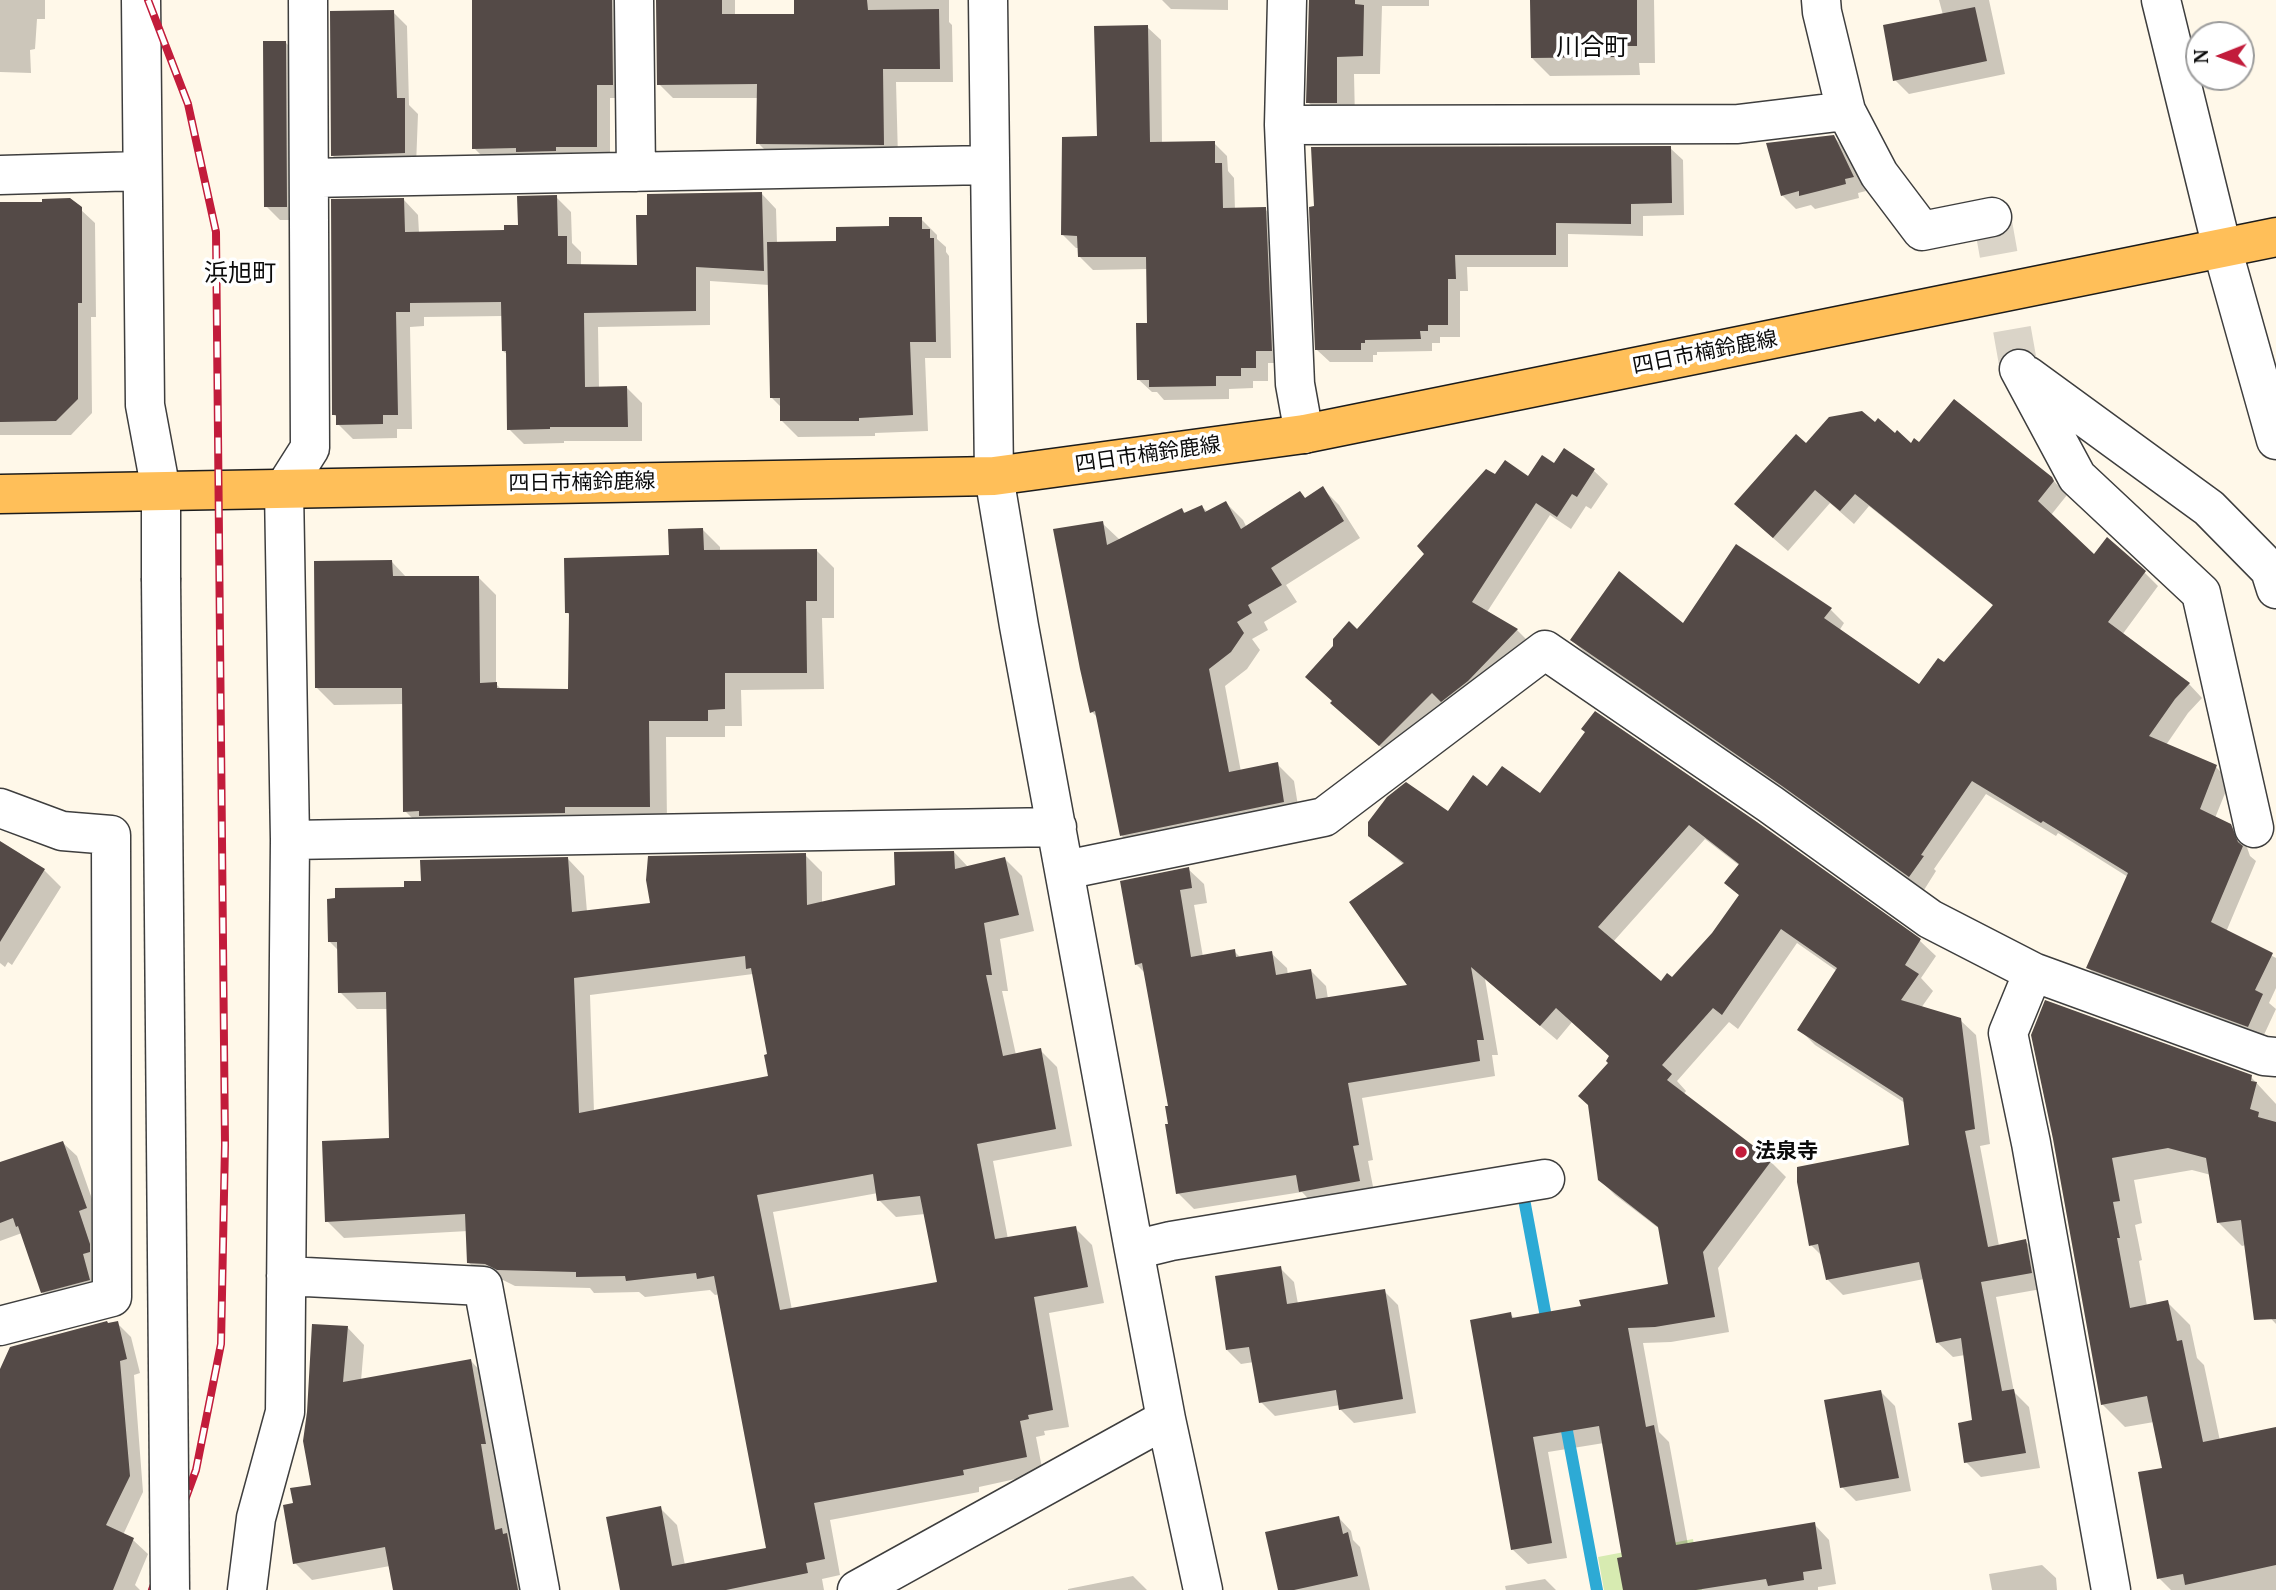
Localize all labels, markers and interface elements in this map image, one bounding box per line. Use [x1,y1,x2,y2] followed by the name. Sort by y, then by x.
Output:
[2185,21,2255,91] north arrow
[1556,34,1628,62] district label: 川合町
[2188,49,2213,64] text: N
[204,260,276,288] district label: 浜旭町
[1630,327,1780,379] street label: 四日市楠鈴鹿線
[1073,432,1223,478] street label: 四日市楠鈴鹿線
[508,469,656,497] street label: 四日市楠鈴鹿線
[1755,1139,1818,1165] place label: 法泉寺
[1733,1144,1749,1160] marker: 法泉寺

